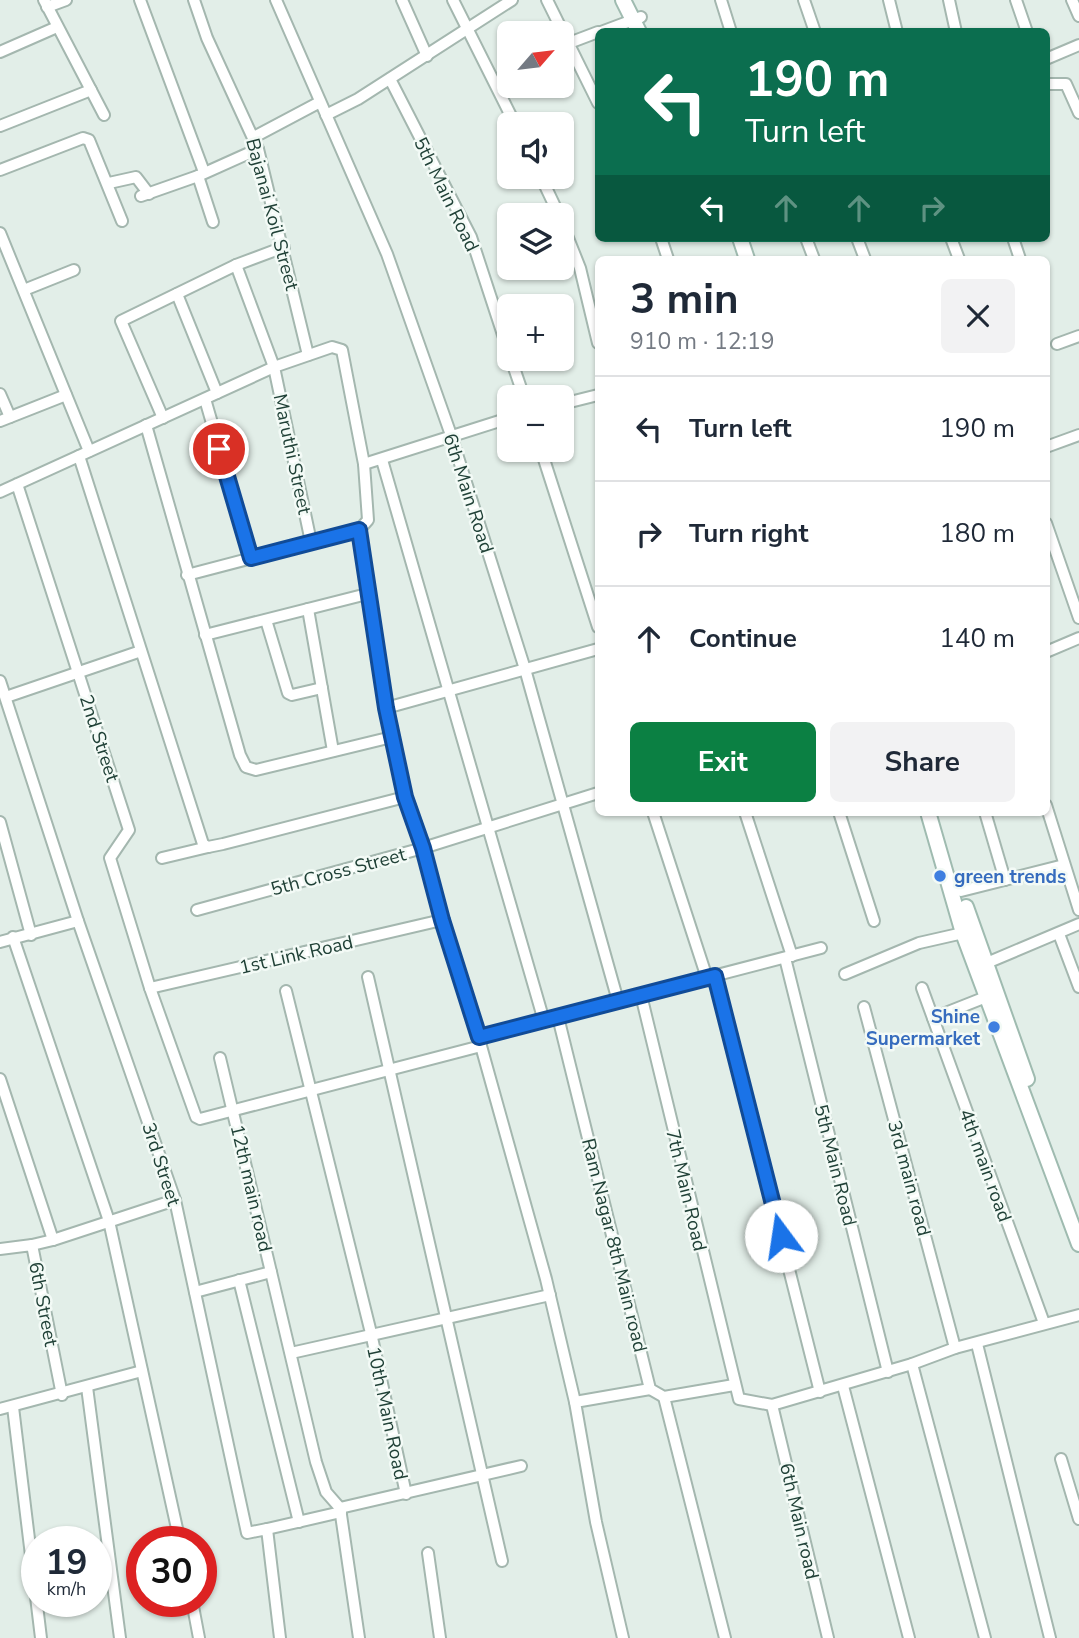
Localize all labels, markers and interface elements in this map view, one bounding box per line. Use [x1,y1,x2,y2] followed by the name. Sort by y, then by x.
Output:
[497,21,574,98] north arrow
[497,21,574,462] map controls
[745,46,889,113] text: 190 m
[630,56,721,147] icon: left
[745,110,865,153] text: Turn left
[497,112,574,189] button: sound
[407,133,485,256] street label: 5th Main Road
[239,135,305,294] street label: Bajanai Koil Street
[694,189,732,227] icon: left
[767,189,805,227] icon: ahead
[840,189,878,227] icon: ahead
[913,189,951,227] icon: right
[497,203,574,280] button: layers
[630,271,739,328] text: 3 min
[941,279,1015,353] button: close
[497,294,574,371] button: +
[630,326,775,357] text: 910 m · 12:19
[497,385,574,462] button: −
[267,392,318,517] street label: Maruthi Street
[630,410,668,448] icon: left
[689,411,792,446] text: Turn left
[939,411,1015,446] text: 190 m
[189,419,249,479] pin
[200,430,238,468] icon: arrive
[436,430,500,556] street label: 6th Main Road
[630,515,668,553] icon: right
[689,516,808,551] text: Turn right
[939,516,1015,551] text: 180 m
[630,620,668,658] icon: ahead
[689,621,797,656] text: Continue
[939,621,1015,656] text: 140 m
[73,691,125,785] street label: 2nd Street
[630,722,816,802] button: Exit
[830,722,1015,802] button: Share
[268,841,409,902] street label: 5th Cross Street
[954,864,1066,890] place label: green trends
[932,868,948,884] marker: green trends
[237,929,356,981] street label: 1st Link Road
[866,1004,981,1052] place label: Shine Supermarket
[986,1019,1002,1035] marker: Shine Supermarket
[807,1102,863,1229] street label: 5th Main Road
[953,1105,1018,1225] street label: 4th main road
[881,1117,937,1239] street label: 3rd main road
[135,1119,187,1209] street label: 3rd Street
[224,1122,278,1254] street label: 12th main road
[659,1127,713,1254] street label: 7th Main Road
[575,1136,653,1355] street label: Ram Nagar 8th Main road
[744,1199,818,1273] position arrow
[22,1260,64,1349] street label: 6th Street
[360,1344,414,1482] street label: 10th Main Road
[773,1461,825,1582] street label: 6th Main road
[126,1526,217,1617] speed limit sign: 30
[45,1539,88,1586] text: 19
[47,1577,86,1601] text: km/h

